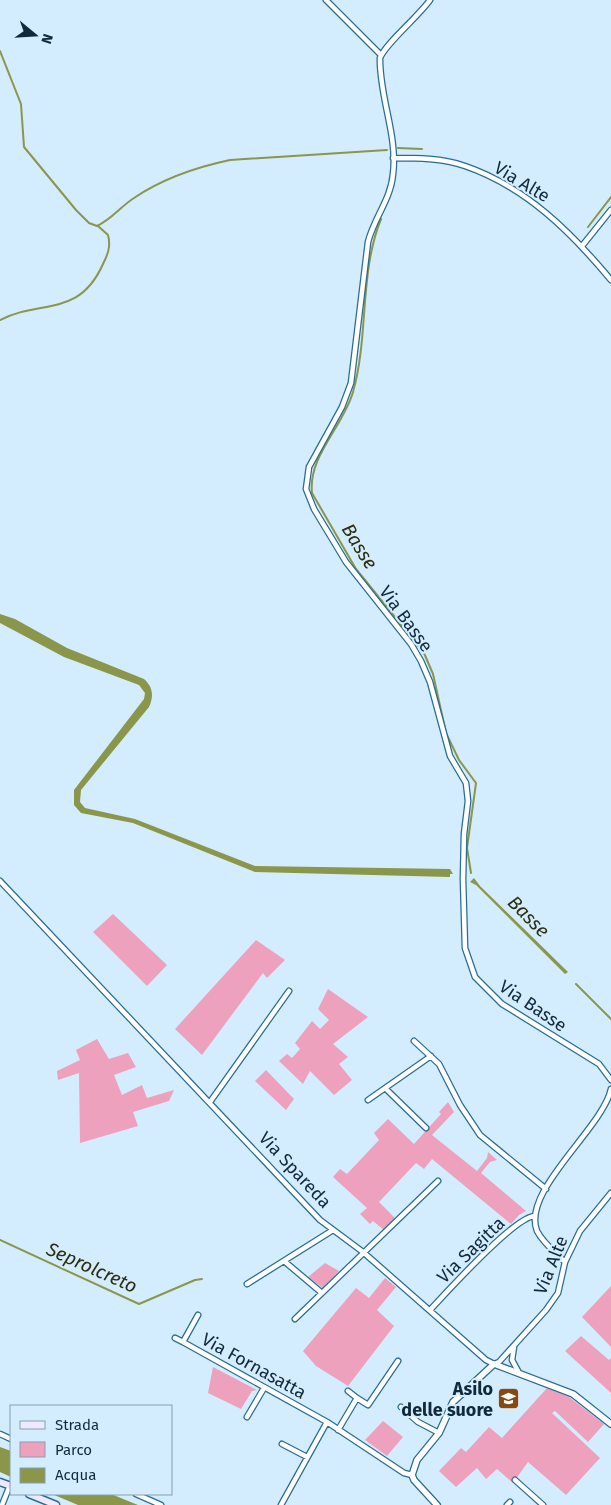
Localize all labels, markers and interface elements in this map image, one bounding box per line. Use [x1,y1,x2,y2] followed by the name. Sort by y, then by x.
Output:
[10,10,60,60] north arrow
[37,32,56,46] text: N
[490,157,554,207] street label: Via Alte
[337,519,383,573] water label: Basse
[375,582,437,656] street label: Via Basse
[503,891,554,942] water label: Basse
[495,975,571,1037] street label: Via Basse
[254,1127,336,1213] street label: Via Spareda
[432,1212,510,1288] street label: Via Sagitta
[529,1232,573,1298] street label: Via Alte
[42,1237,141,1298] water label: Seprolcreto
[198,1328,310,1404] street label: Via Fornasatta
[401,1378,493,1421] place label: Asilo delle suore
[497,1387,521,1411] school or university icon: Asilo delle suore
[10,1405,172,1495] legend
[55,1416,99,1434] text: Strada
[55,1441,92,1459] text: Parco
[55,1466,96,1484] text: Acqua

